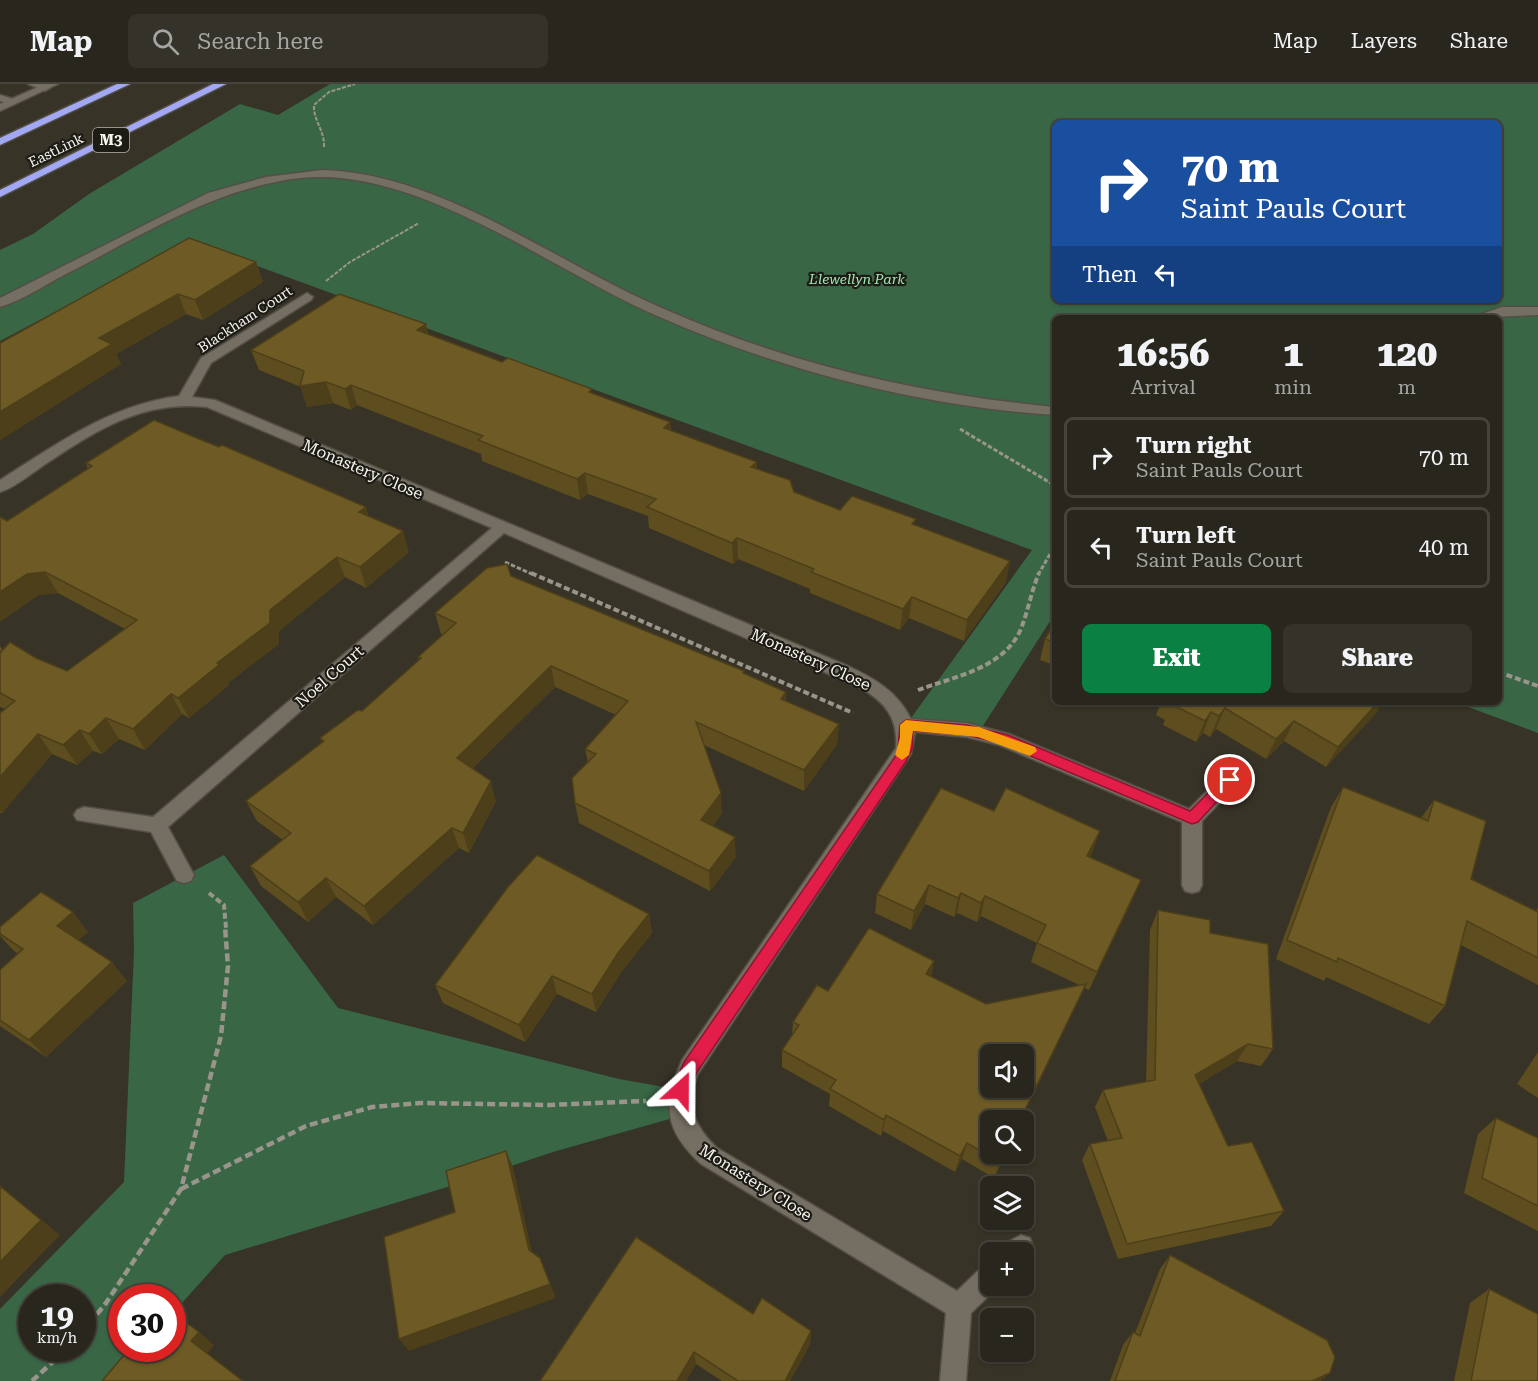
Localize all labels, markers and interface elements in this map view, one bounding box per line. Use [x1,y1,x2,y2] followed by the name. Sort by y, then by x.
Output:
[128,14,548,68] search box
[30,25,92,58] text: Map
[149,25,182,58] icon: search
[197,29,323,54] text: Search here
[1273,29,1318,53] text: Map
[1351,29,1417,53] text: Layers
[1450,29,1508,53] text: Share
[93,128,129,152] road number: M3
[26,130,86,170] street label: EastLink
[1181,143,1279,192] text: 70 m
[1082,144,1160,222] icon: right
[1181,193,1406,225] text: Saint Pauls Court
[1149,258,1182,291] icon: left
[1082,262,1137,287] text: Then
[808,271,905,287] park label: Llewellyn Park
[195,283,295,355] street label: Blackham Court
[1117,333,1209,375] text: 16:56
[1283,333,1303,375] text: 1
[1377,333,1437,375] text: 120
[1131,375,1196,399] text: Arrival
[1274,375,1312,399] text: min
[1398,375,1416,399] text: m
[1136,433,1251,458] text: Turn right
[300,436,426,503] street label: Monastery Close
[1085,441,1118,474] icon: right
[1419,445,1469,470] text: 70 m
[1136,458,1303,482] text: Saint Pauls Court
[1136,523,1236,548] text: Turn left
[1085,531,1118,564] icon: left
[1419,535,1469,560] text: 40 m
[1136,548,1303,572] text: Saint Pauls Court
[1082,624,1271,693] button: Exit
[1283,624,1472,693] button: Share
[748,625,874,694] street label: Monastery Close
[291,642,367,711] street label: Noel Court
[1204,754,1255,805] pin
[1213,763,1246,796] icon: arrive
[980,1044,1034,1362] map controls
[980,1044,1034,1098] button: sound
[649,1058,713,1122] position arrow
[980,1110,1034,1164] button: search
[696,1140,816,1225] street label: Monastery Close
[980,1176,1034,1230] button: layers
[980,1242,1034,1296] button: +
[108,1284,186,1362] speed limit sign: 30
[40,1298,74,1333] text: 19
[980,1308,1034,1362] button: −
[37,1329,77,1347] text: km/h

